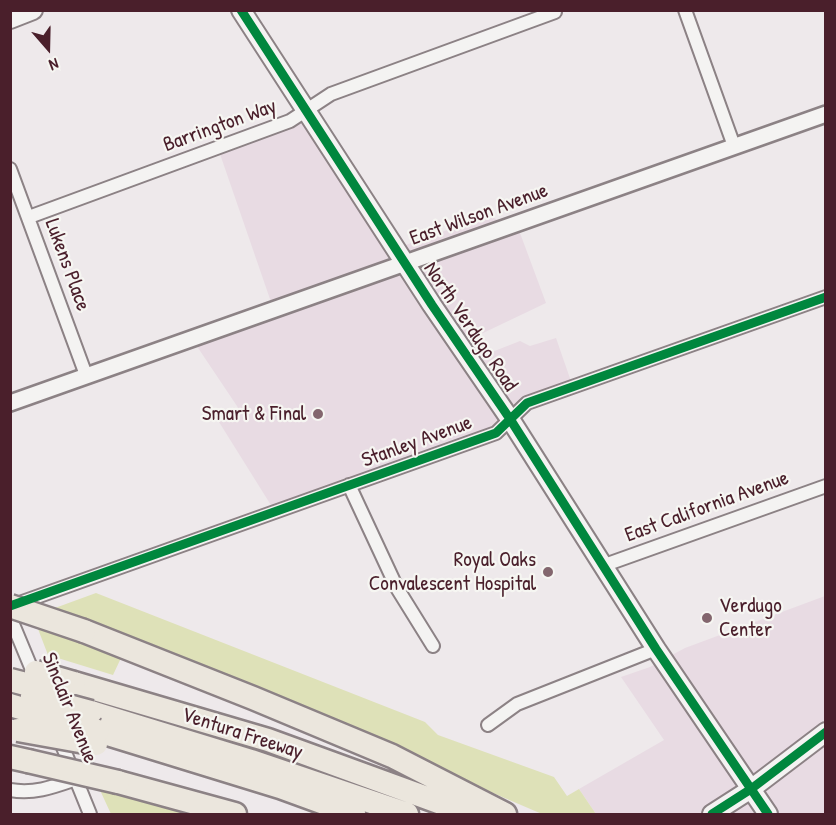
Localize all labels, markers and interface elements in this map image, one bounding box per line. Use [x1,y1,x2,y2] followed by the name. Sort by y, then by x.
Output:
[18,18,78,78] north arrow
[46,53,62,77] text: N
[160,94,280,158] street label: Barrington Way
[407,178,551,252] street label: East Wilson Avenue
[39,216,95,314] street label: Lukens Place
[417,258,523,396] street label: North Verdugo Road
[202,401,306,427] place label: Smart & Final
[311,407,325,421] marker: Smart & Final
[358,410,476,474] street label: Stanley Avenue
[622,466,792,548] street label: East California Avenue
[369,547,536,597] place label: Royal Oaks Convalescent Hospital
[541,565,555,579] marker: Royal Oaks Convalescent Hospital
[719,593,782,643] place label: Verdugo Center
[700,611,714,625] marker: Verdugo Center
[35,649,103,767] street label: Sinclair Avenue
[178,703,306,765] street label: Ventura Freeway

